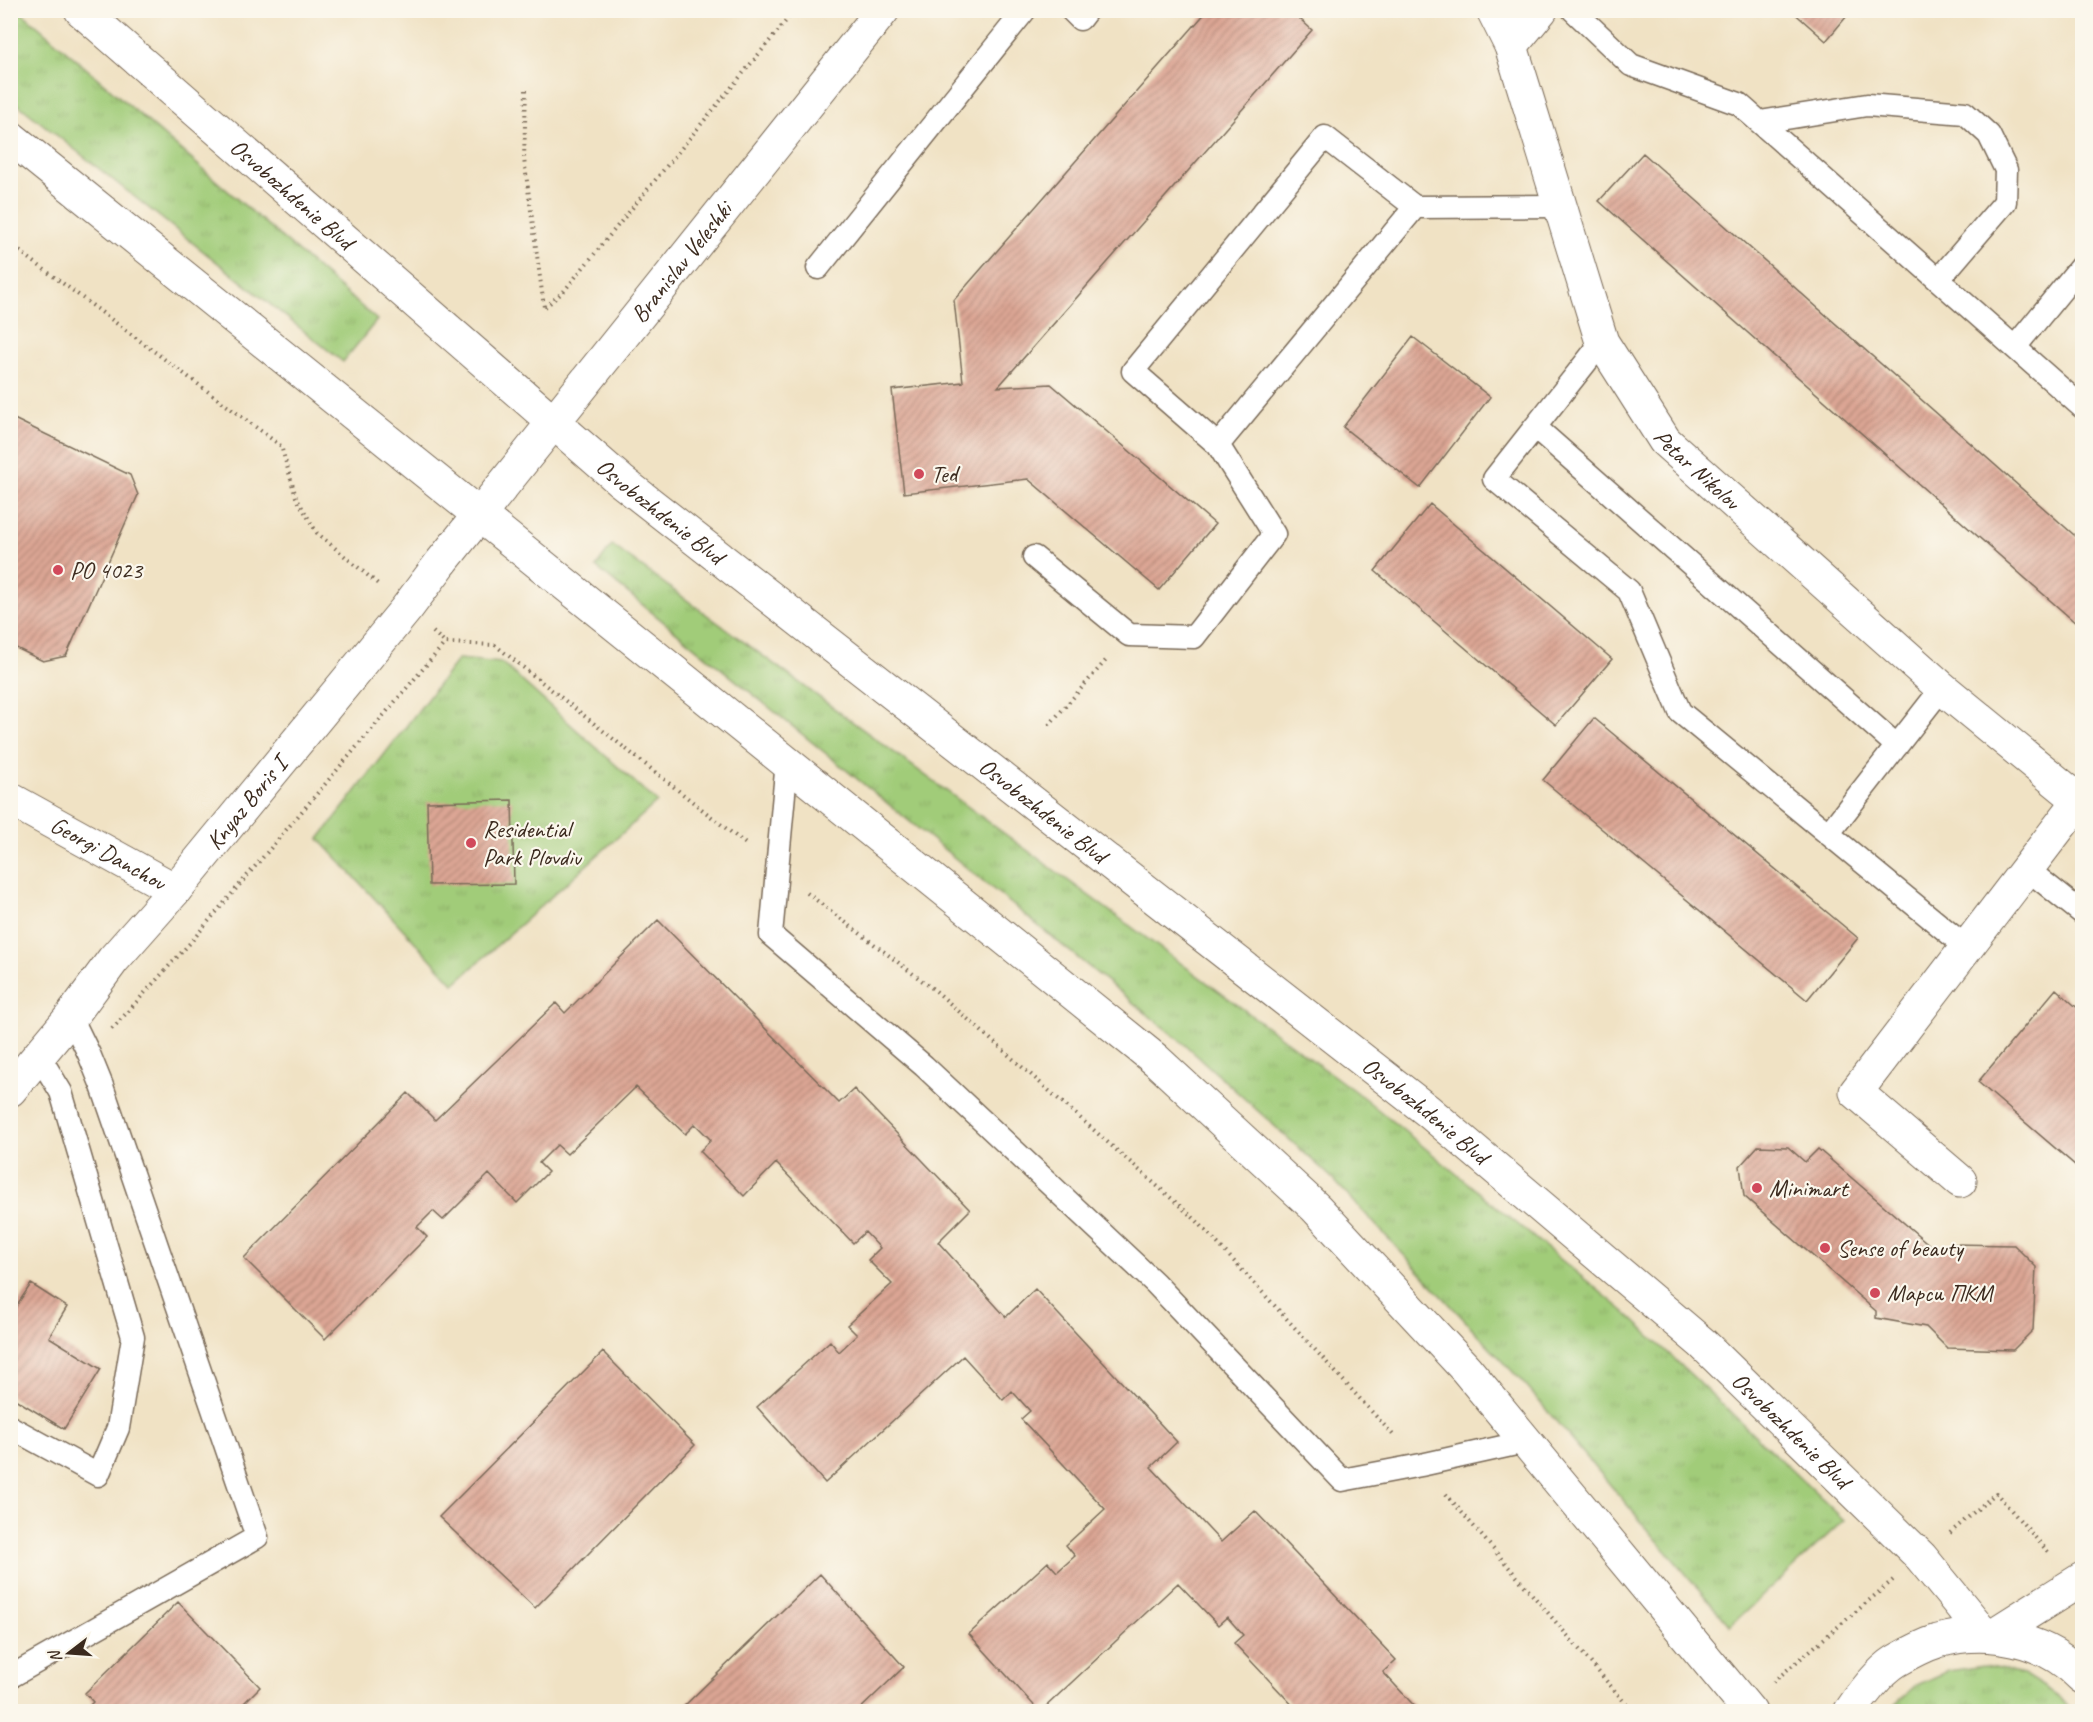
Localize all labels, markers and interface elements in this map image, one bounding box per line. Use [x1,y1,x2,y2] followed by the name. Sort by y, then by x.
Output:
[224,132,363,258] street label: Osvobozhdenie Blvd
[624,193,741,329] street label: Branislav Veleshki
[1647,424,1748,517] street label: Petar Nikolov
[590,451,733,573] street label: Osvobozhdenie Blvd
[931,459,961,489] place label: Ted
[912,467,926,481] marker: Ted
[70,555,144,585] place label: PO 4023
[51,563,65,577] marker: PO 4023
[200,746,297,856] street label: Knyaz Boris I
[973,751,1116,872] street label: Osvobozhdenie Blvd
[45,809,173,898] street label: Georgi Danchov
[483,814,583,872] place label: Residential Park Plovdiv
[464,836,478,850] marker: Residential Park Plovdiv
[1356,1050,1498,1173] street label: Osvobozhdenie Blvd
[1769,1173,1849,1203] place label: Minimart
[1750,1181,1764,1195] marker: Minimart
[1837,1233,1965,1263] place label: Sense of beauty
[1818,1241,1832,1255] marker: Sense of beauty
[1887,1278,1995,1308] place label: Марси ПКМ
[1868,1286,1882,1300] marker: Марси ПКМ
[1725,1365,1859,1497] street label: Osvobozhdenie Blvd
[39,1623,99,1683] north arrow
[44,1646,67,1665] text: N

